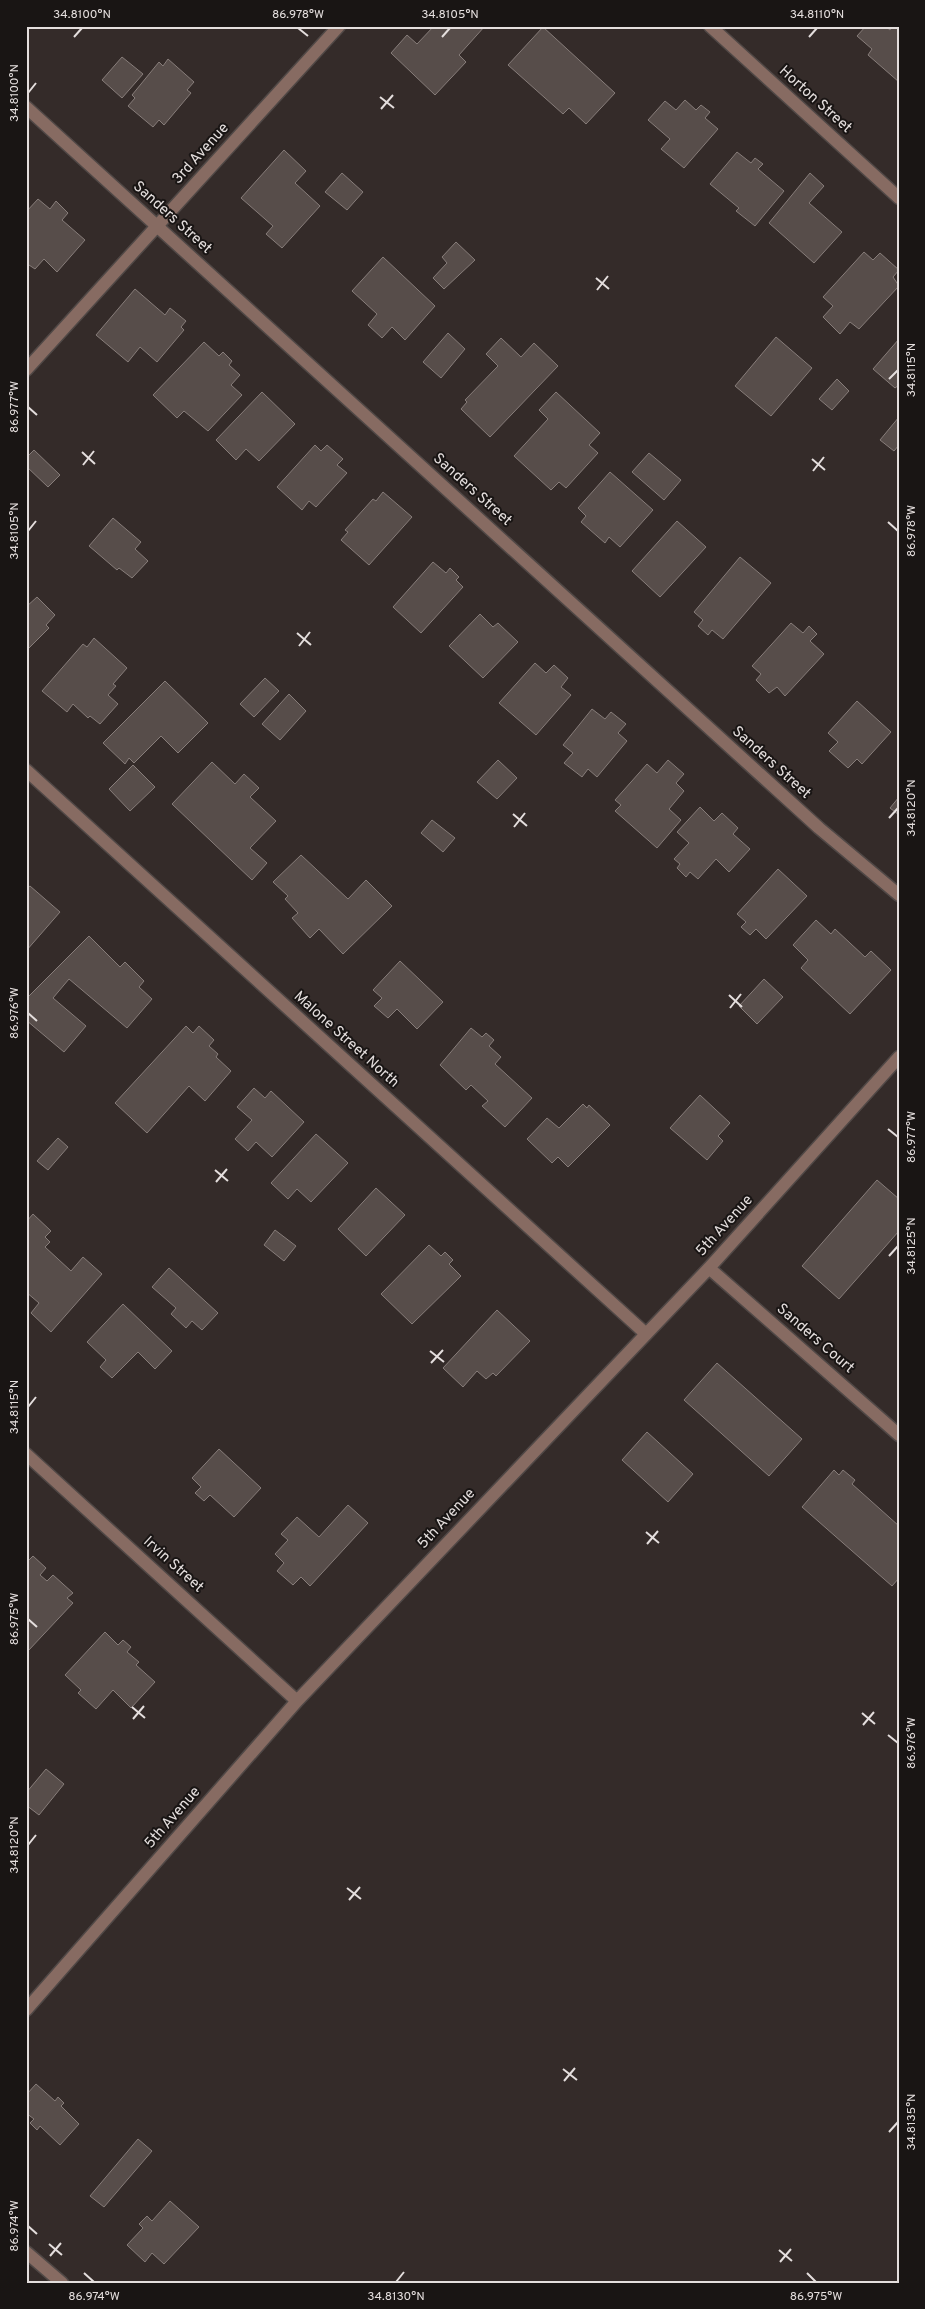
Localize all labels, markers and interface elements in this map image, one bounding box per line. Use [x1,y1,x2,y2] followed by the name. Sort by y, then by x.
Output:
[53,7,111,23] text: 34.8100°N
[272,7,324,23] text: 86.978°W
[421,7,479,23] text: 34.8105°N
[790,7,844,23] text: 34.8110°N
[774,62,856,138] street label: Horton Street
[7,64,23,122] text: 34.8100°N
[169,119,233,189] street label: 3rd Avenue
[129,178,215,258] street label: Sanders Street
[904,343,920,397] text: 34.8115°N
[7,381,23,433] text: 86.977°W
[429,450,515,530] street label: Sanders Street
[7,502,23,560] text: 34.8105°N
[904,505,920,557] text: 86.978°W
[728,723,814,803] street label: Sanders Street
[904,779,920,837] text: 34.8120°N
[7,987,23,1039] text: 86.976°W
[289,988,403,1092] street label: Malone Street North
[904,1111,920,1163] text: 86.977°W
[692,1191,758,1261] street label: 5th Avenue
[904,1217,920,1275] text: 34.8125°N
[772,1300,858,1378] street label: Sanders Court
[7,1380,23,1434] text: 34.8115°N
[414,1485,480,1553] street label: 5th Avenue
[139,1533,207,1597] street label: Irvin Street
[7,1593,23,1645] text: 86.975°W
[904,1717,920,1769] text: 86.976°W
[141,1783,205,1853] street label: 5th Avenue
[7,1816,23,1874] text: 34.8120°N
[904,2093,920,2151] text: 34.8135°N
[7,2200,23,2252] text: 86.974°W
[68,2289,120,2305] text: 86.974°W
[367,2289,425,2305] text: 34.8130°N
[790,2289,842,2305] text: 86.975°W

